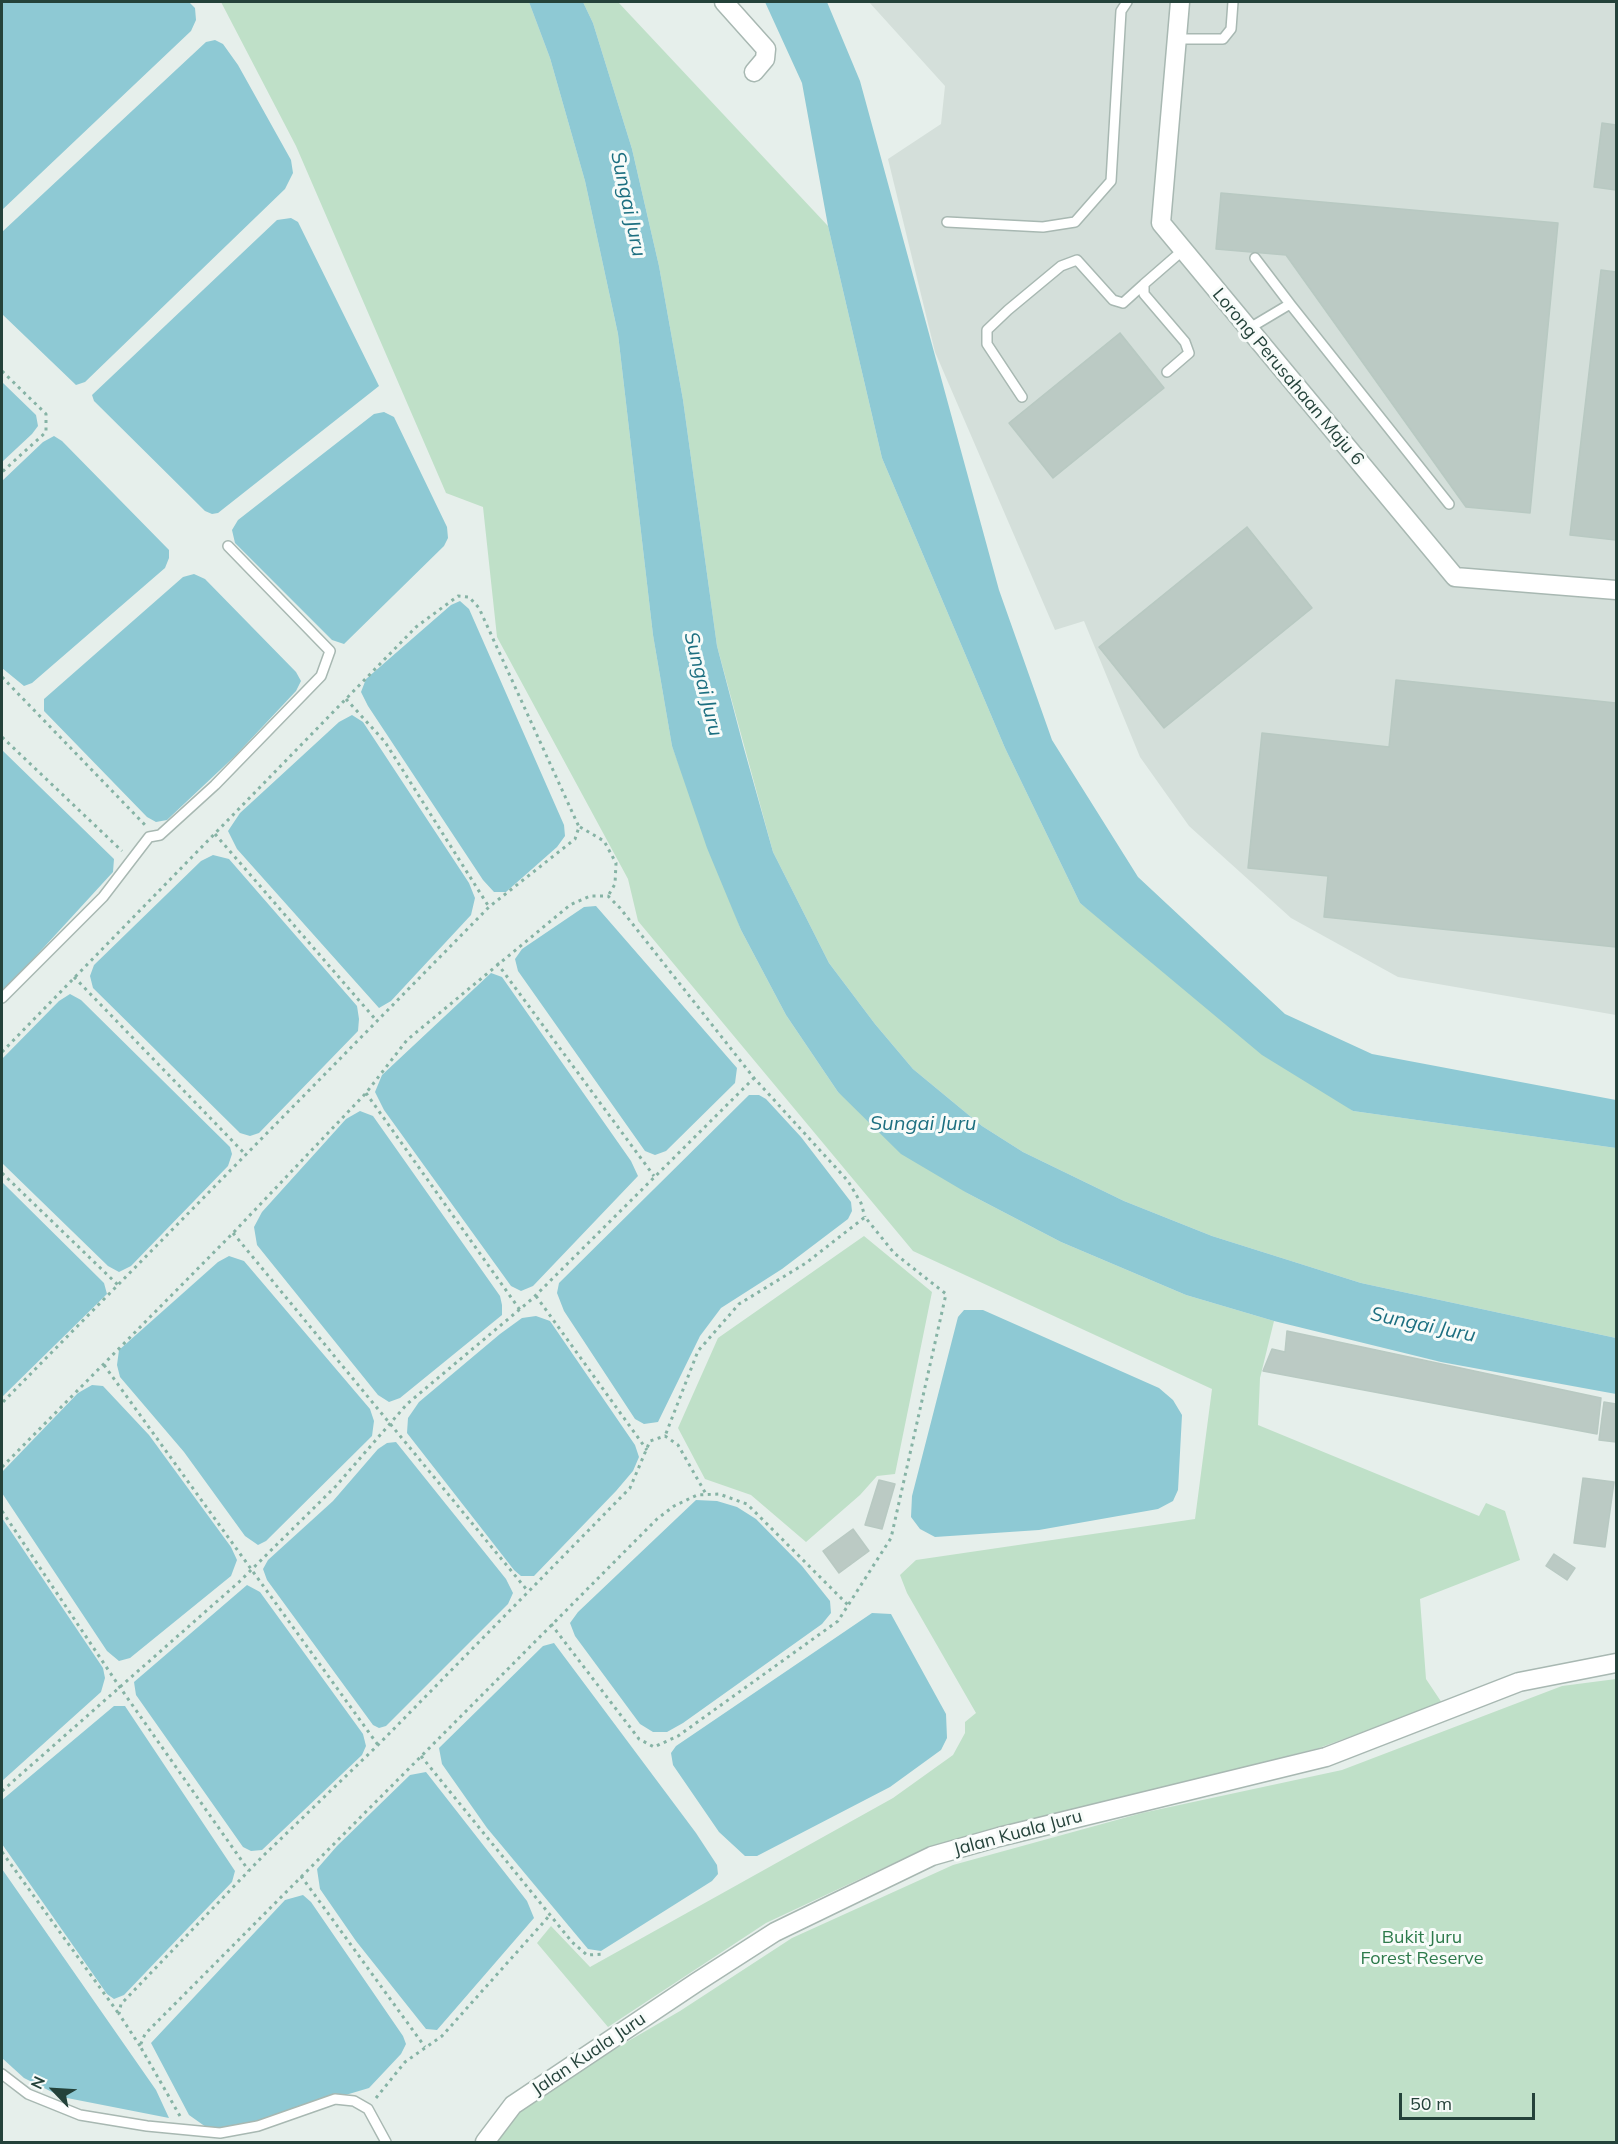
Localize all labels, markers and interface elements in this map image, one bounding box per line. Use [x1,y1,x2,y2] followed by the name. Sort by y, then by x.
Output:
[605,149,651,259] water label: Sungai Juru
[1208,284,1368,470] street label: Lorong Perusahaan Maju 6
[678,629,728,739] water label: Sungai Juru
[870,1112,976,1136] water label: Sungai Juru
[1368,1302,1478,1348] water label: Sungai Juru
[951,1805,1085,1861] street label: Jalan Kuala Juru
[1360,1927,1484,1970] park label: Bukit Juru Forest Reserve
[528,2008,650,2100] street label: Jalan Kuala Juru
[24,2060,84,2120] north arrow
[26,2073,49,2092] text: N
[1402,2081,1538,2119] scale bar
[1410,2092,1452,2115] text: 50 m

